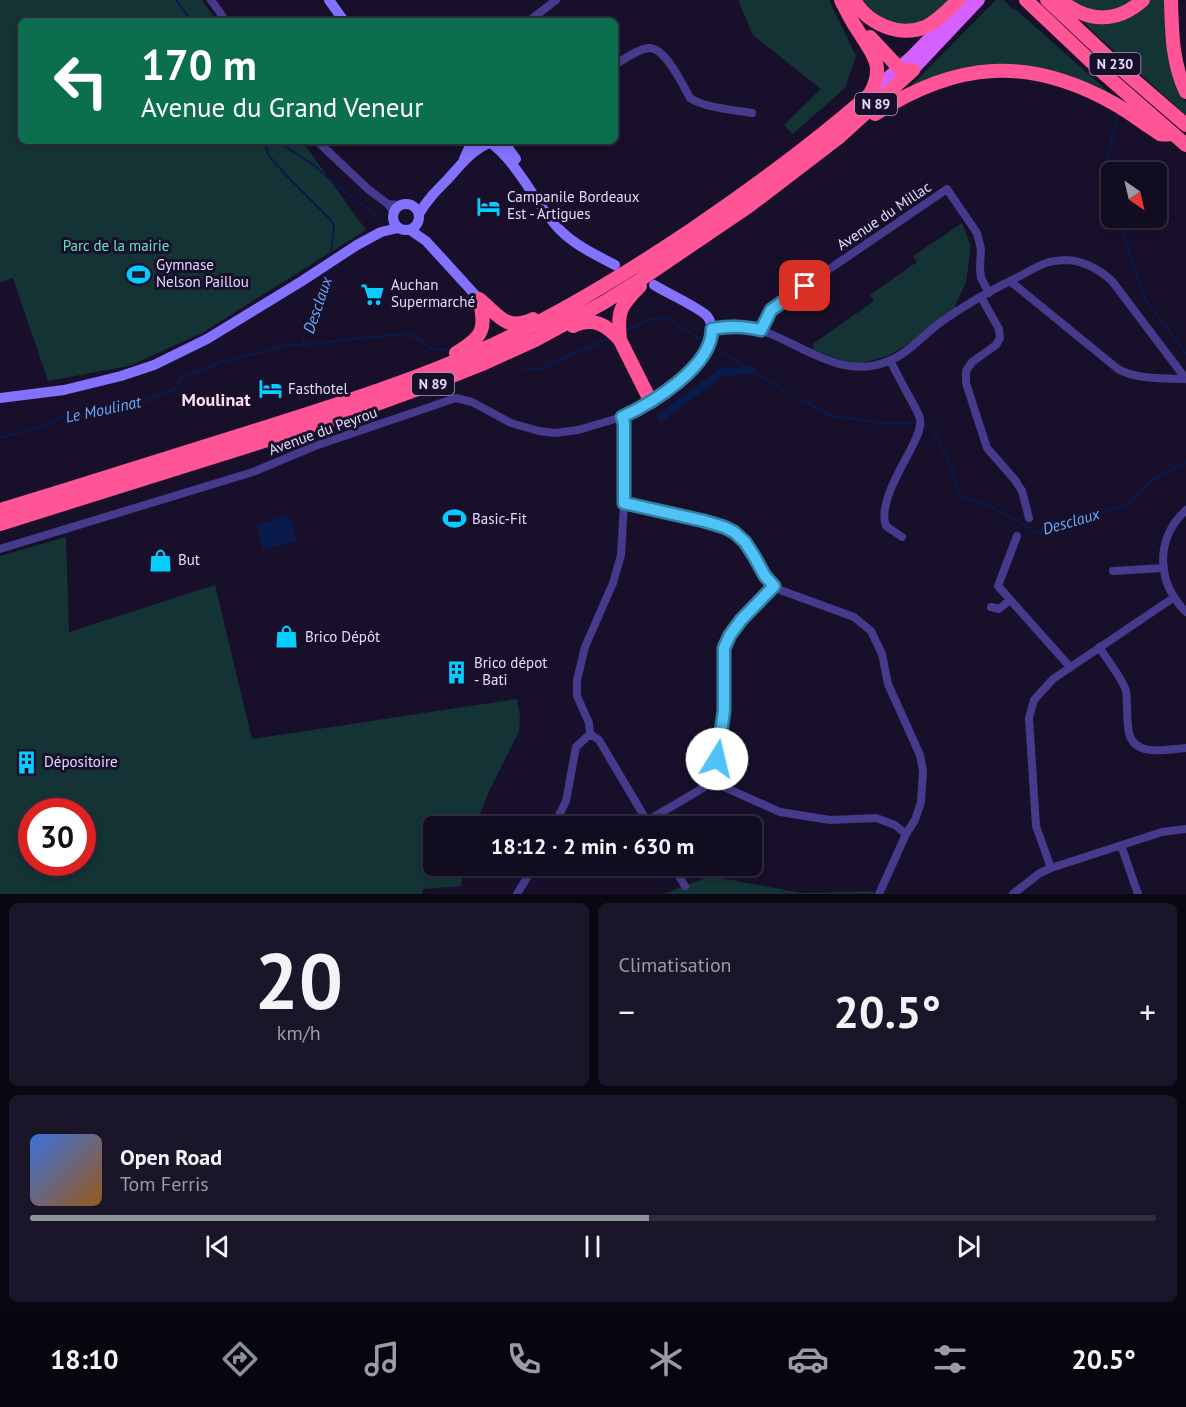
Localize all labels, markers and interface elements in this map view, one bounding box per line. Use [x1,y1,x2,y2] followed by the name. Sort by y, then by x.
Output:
[141,37,257,92] text: 170 m
[42,42,120,120] icon: left
[1090,53,1140,75] road number: N 230
[141,90,423,124] text: Avenue du Grand Veneur
[855,93,897,115] road number: N 89
[1101,162,1167,228] north arrow
[1101,162,1167,228] map controls
[833,177,935,254] street label: Avenue du Millac
[507,187,640,223] place label: Campanile Bordeaux Est - Artigues
[476,193,502,219] hotel icon: Campanile Bordeaux Est - Artigues
[63,236,169,255] park label: Parc de la mairie
[156,255,249,291] place label: Gymnase Nelson Paillou
[779,260,830,311] pin
[125,261,151,287] sports icon: Gymnase Nelson Paillou
[788,269,821,302] icon: arrive
[298,273,336,336] water label: Desclaux
[391,275,475,311] place label: Auchan Supermarché
[360,281,386,307] supermarket icon: Auchan Supermarché
[412,373,454,395] road number: N 89
[257,376,283,402] hotel icon: Fasthotel
[288,379,348,398] place label: Fasthotel
[182,388,251,411] district label: Moulinat
[63,391,144,427] water label: Le Moulinat
[266,402,380,459] street label: Avenue du Peyrou
[1040,503,1103,539] water label: Desclaux
[441,506,467,532] sports icon: Basic-Fit
[472,509,527,528] place label: Basic-Fit
[147,547,173,573] shop icon: But
[178,550,200,569] place label: But
[274,624,300,650] shop icon: Brico Dépôt
[305,627,380,646] place label: Brico Dépôt
[474,653,547,689] place label: Brico dépot - Bati
[443,659,469,685] building icon: Brico dépot - Bati
[685,727,749,791] position arrow
[13,749,39,775] building icon: Dépositoire
[44,752,118,771] place label: Dépositoire
[18,798,96,876] speed limit sign: 30
[491,832,694,860] text: 18:12 · 2 min · 630 m
[255,930,343,1031] text: 20
[619,952,732,978] text: Climatisation
[834,982,941,1040] text: 20.5°
[619,990,635,1033] text: −
[1139,990,1156,1033] text: +
[277,1020,321,1046] text: km/h
[120,1143,222,1171] text: Open Road
[120,1171,209,1197] text: Tom Ferris
[201,1230,234,1263] icon: previous
[576,1230,609,1263] icon: pause
[952,1230,985,1263] icon: next
[219,1338,261,1380] icon: directions
[361,1338,403,1380] icon: music
[503,1338,545,1380] icon: phone
[645,1338,687,1380] icon: climate
[787,1338,829,1380] icon: car
[929,1338,971,1380] icon: filters
[50,1342,119,1376] text: 18:10
[1072,1342,1136,1376] text: 20.5°

